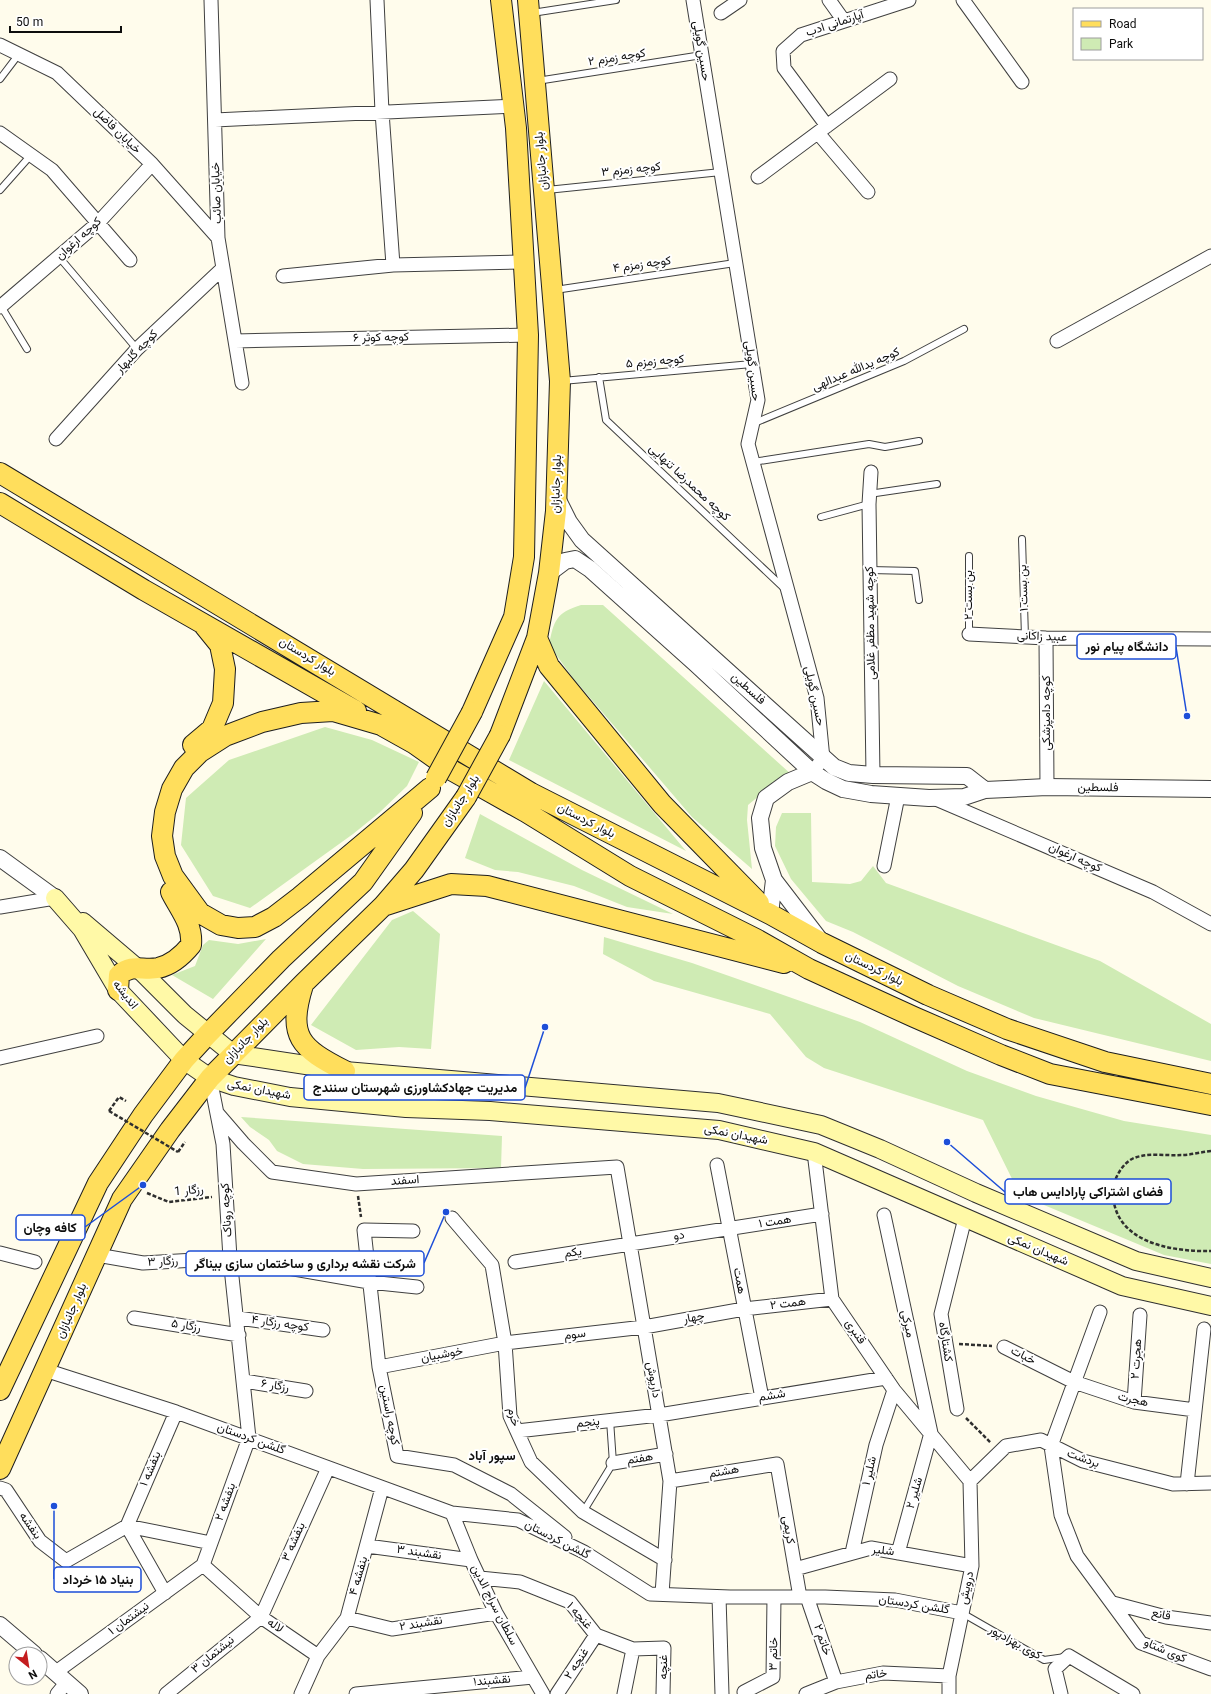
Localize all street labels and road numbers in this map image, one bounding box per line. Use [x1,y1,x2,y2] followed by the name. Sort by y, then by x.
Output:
[804,6,868,42] street label: آپارتمانی ادب
[687,20,715,82] street label: حسین گویلی
[587,45,647,71] street label: کوچه زمزم ۲
[89,104,145,158] street label: خیابان فاضل
[530,131,554,191] street label: بلوار جانبازان
[600,158,662,182] street label: کوچه زمزم ۳
[207,162,227,224] street label: خیابان صائب
[52,213,106,265] street label: کوچه ارغوان
[612,252,672,278] street label: کوچه زمزم ۴
[111,326,162,379] street label: کوچه گلبهار
[353,329,409,347] street label: کوچه کوثر ۶
[739,340,765,402] street label: حسین گویلی
[809,343,903,397] street label: کوچه یدالله عبدالهی
[625,350,685,374] street label: کوچه زمزم ۵
[644,440,734,526] street label: کوچه محمدرضا تنهایی
[547,454,567,514] street label: بلوار جانبازان
[1014,564,1034,612] street label: بن بست ۱
[861,566,881,680] street label: کوچه شهید مظفر غلامی
[960,570,978,620] street label: بن بست ۲
[1017,627,1067,647] street label: عبید زاکانی
[275,633,339,681] street label: بلوار کردستان
[799,664,829,728] street label: حسین گویلی
[727,669,769,709] street label: فلسطین
[1038,676,1056,750] street label: کوچه دامپزشکی
[437,771,485,831] street label: بلوار جانبازان
[1077,779,1119,797] street label: فلسطین
[554,799,618,843] street label: بلوار کردستان
[1045,838,1105,878] street label: کوچه ارغوان
[842,947,906,991] street label: بلوار کردستان
[108,977,142,1013] street label: اندیشه
[219,1014,273,1068] street label: بلوار جانبازان
[226,1075,292,1105] street label: شهیدان نمکی
[703,1120,769,1150] street label: شهیدان نمکی
[390,1171,420,1191] street label: اسفند
[174,1181,204,1201] street label: رزگار 1
[217,1182,237,1238] street label: کوچه روناک
[757,1211,793,1233] street label: همت ۱
[672,1226,686,1246] street label: دو
[1005,1229,1071,1271] street label: شهیدان نمکی
[563,1243,583,1263] street label: یکم
[147,1252,179,1272] street label: رزگار ۳
[728,1266,750,1296] street label: همت
[52,1280,92,1342] street label: بلوار جانبازان
[769,1293,807,1315] street label: همت ۲
[681,1307,706,1329] street label: چهار
[895,1309,919,1339] street label: میرکی
[250,1311,310,1337] street label: کوچه رزگار ۴
[170,1315,202,1337] street label: رزگار ۵
[840,1316,870,1348] street label: قنبری
[933,1321,957,1363] street label: کشتارگاه
[563,1325,587,1345] street label: سوم
[1127,1338,1147,1380] street label: هجرت ۲
[419,1342,465,1368] street label: خوشبیان
[1007,1342,1039,1370] street label: خبات
[641,1360,665,1400] street label: داریوش
[259,1375,291,1397] street label: رزگار ۶
[374,1383,404,1447] street label: کوچه راستین
[757,1385,787,1407] street label: ششم
[1116,1388,1150,1412] street label: هجرت
[502,1406,524,1428] street label: خرم
[575,1413,601,1433] street label: پنجم
[214,1418,288,1460] street label: گلشن کردستان
[1064,1445,1102,1473] street label: بردشت
[626,1448,654,1470] street label: هفتم
[136,1449,166,1489] street label: بنفشه ۱
[858,1455,882,1487] street label: شلیر ۱
[707,1460,741,1484] street label: هشتم
[902,1475,928,1511] street label: شلیر ۲
[211,1480,241,1524] street label: بنفشه ۲
[14,1509,46,1543] street label: بنفشه
[777,1514,799,1546] street label: کریمی
[521,1516,593,1564] street label: گلشن کردستان
[277,1520,311,1564] street label: بنفشه ۳
[395,1541,443,1565] street label: نقشبند ۳
[870,1541,895,1561] street label: شلیر
[345,1554,373,1598] street label: بنفشه ۴
[466,1561,522,1649] street label: سلطان سراج الدین
[955,1569,979,1606] street label: درویش
[877,1591,951,1619] street label: گلشن کردستان
[105,1598,153,1640] street label: نیشتمان ۱
[562,1598,596,1634] street label: غنچه ۱
[1150,1604,1172,1626] street label: قانع
[398,1612,444,1636] street label: نقشبند ۲
[263,1614,287,1638] street label: لاله
[984,1621,1045,1665] street label: کوی بهزادپور
[808,1622,836,1658] street label: خاتم ۲
[187,1632,239,1678] street label: نیشتمان ۳
[1141,1634,1189,1668] street label: کوی شتاو
[765,1637,783,1671] street label: خاتم ۳
[560,1645,594,1683] street label: غنچه ۲
[655,1654,673,1680] street label: غنچه
[864,1665,888,1685] street label: خاتم
[472,1670,512,1692] street label: نقشبند۱

